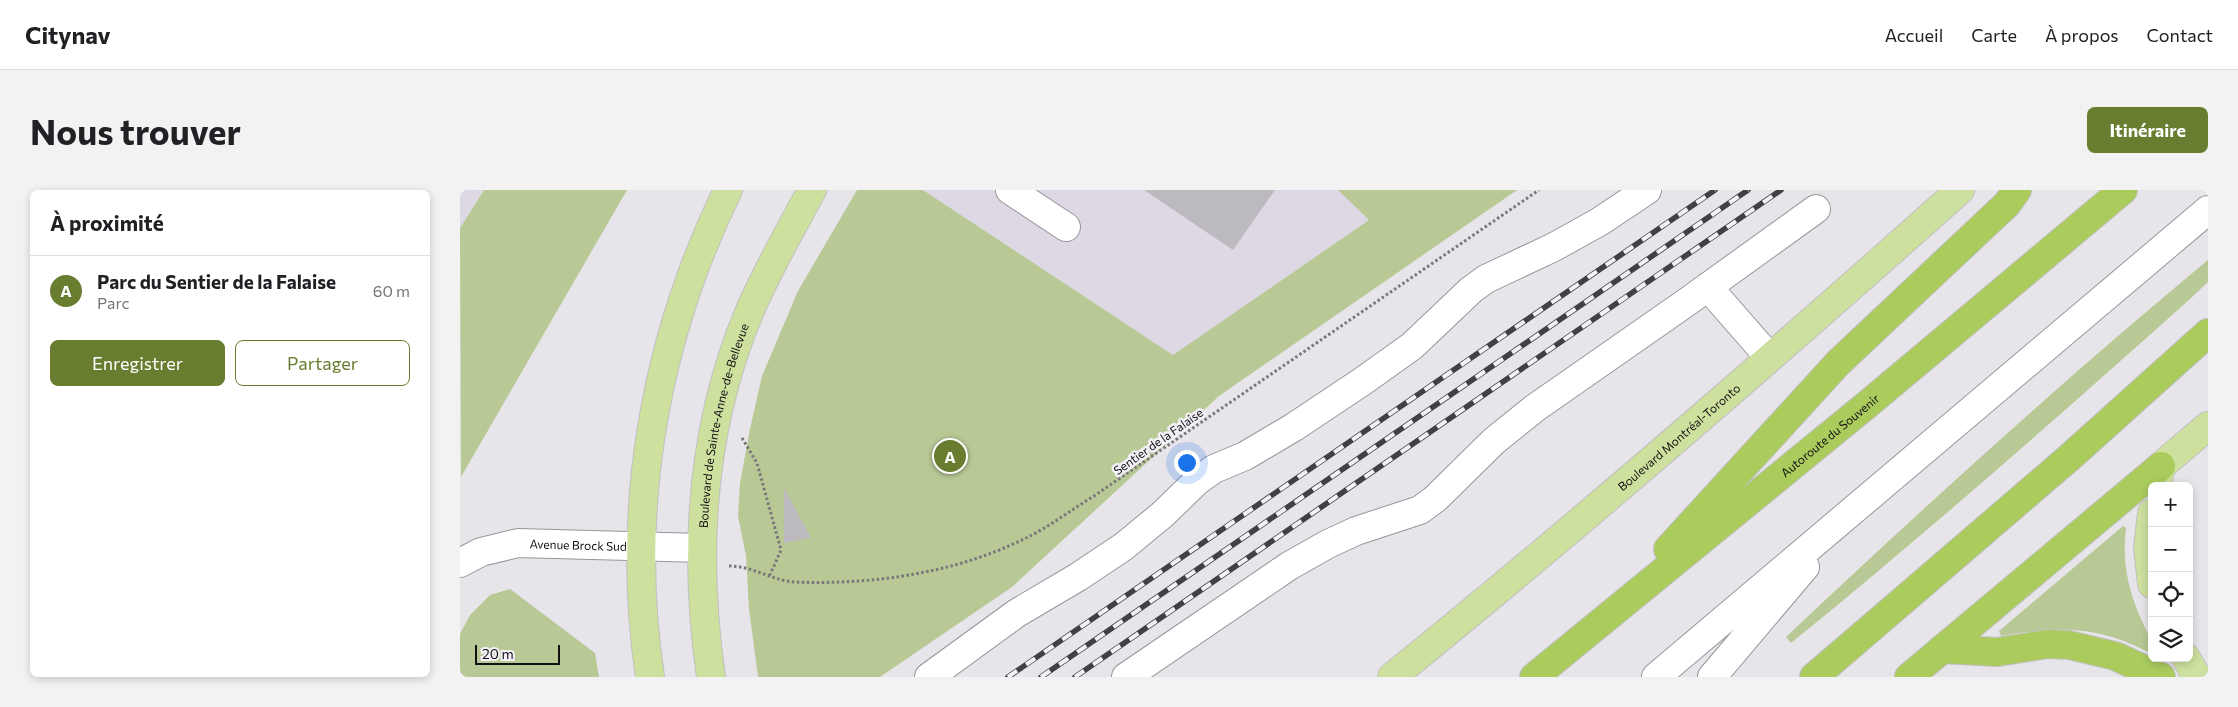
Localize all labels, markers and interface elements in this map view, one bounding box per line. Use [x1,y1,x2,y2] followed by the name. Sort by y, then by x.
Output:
[25,20,111,49] text: Citynav
[1885,24,1943,46] text: Accueil
[1971,24,2017,46] text: Carte
[2045,24,2119,46] text: À propos
[2147,24,2213,46] text: Contact
[2087,107,2208,153] button: Itinéraire
[30,109,241,152] text: Nous trouver
[50,210,164,235] text: À proximité
[97,270,336,293] text: Parc du Sentier de la Falaise
[60,281,72,300] text: A
[373,281,410,300] text: 60 m
[97,293,129,312] text: Parc
[696,321,751,528] street label: Boulevard de Sainte-Anne-de-Bellevue
[50,340,225,386] button: Enregistrer
[235,340,410,386] button: Partager
[1615,380,1743,493] street label: Boulevard Montréal-Toronto
[1778,391,1882,479] street label: Autoroute du Souvenir
[1111,405,1205,477] street label: Sentier de la Falaise
[934,437,966,475] pin: A
[1174,450,1200,476] your location
[2148,482,2193,662] map controls
[2148,482,2193,527] button: +
[2148,527,2193,572] button: −
[529,536,627,553] street label: Avenue Brock Sud
[2148,572,2193,617] button: locate
[2148,617,2193,662] button: layers
[475,642,560,665] scale bar
[482,645,514,662] text: 20 m

